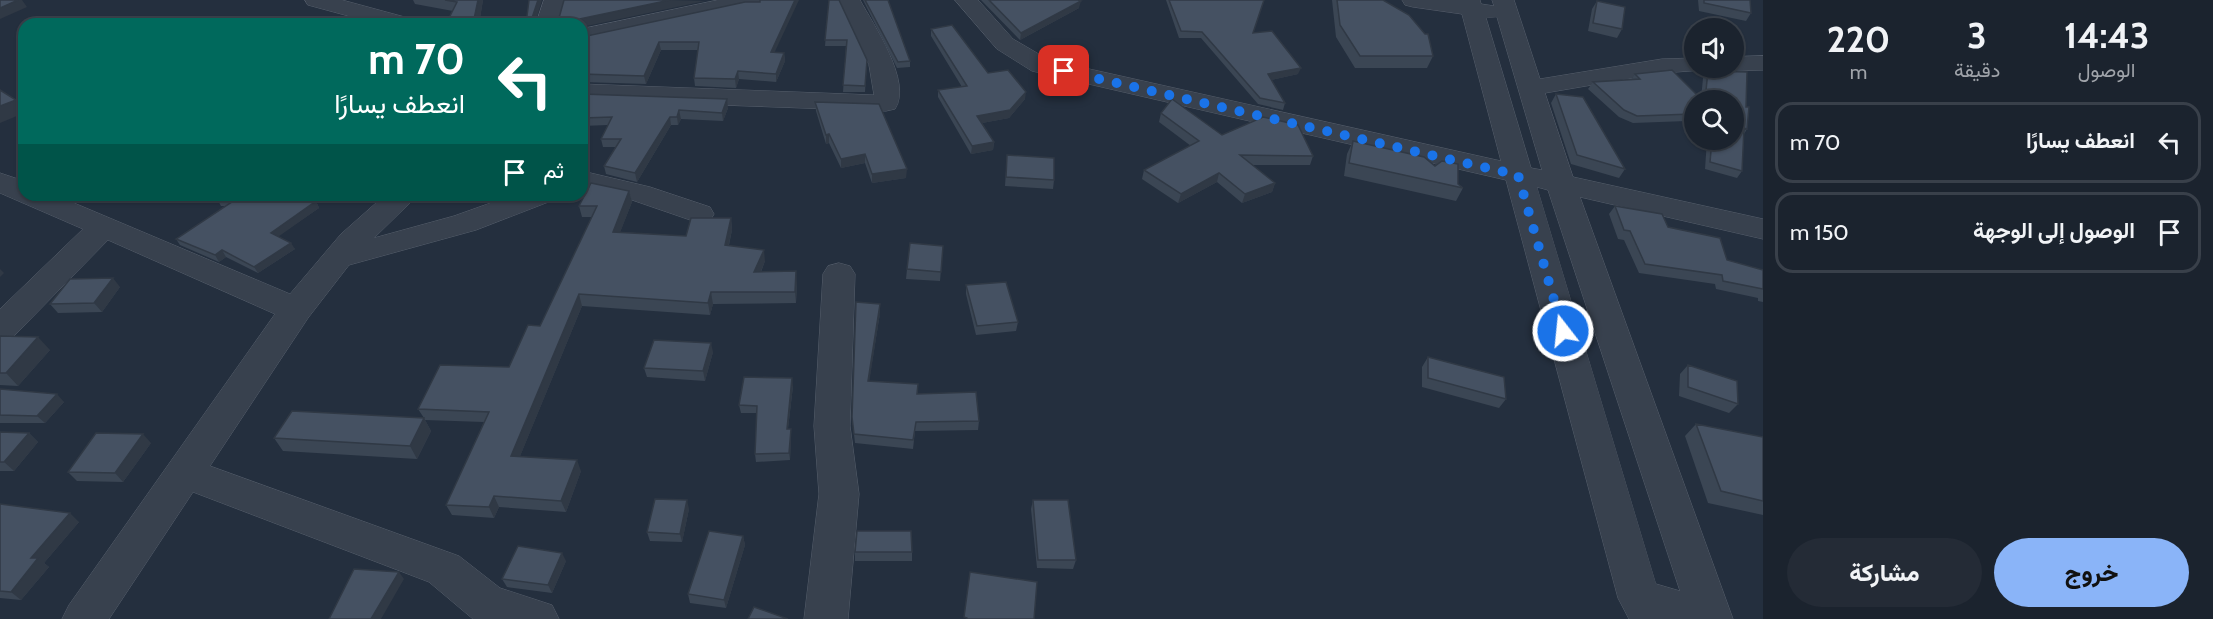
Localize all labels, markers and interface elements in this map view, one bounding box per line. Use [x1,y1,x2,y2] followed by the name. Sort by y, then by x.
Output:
[1967,13,1987,57] text: 3
[2064,13,2149,57] text: 14:43
[1827,17,1890,61] text: 220
[1684,18,1744,150] map controls
[1684,18,1744,78] button: sound
[368,33,465,85] text: 70 m
[486,42,564,120] icon: left
[1038,45,1089,96] pin
[1047,54,1080,87] icon: arrive
[1954,58,2000,82] text: دقيقة
[2078,58,2135,82] text: الوصول
[1850,60,1867,84] text: m
[334,87,465,120] text: انعطف يسارًا
[1684,90,1744,150] button: search
[2153,126,2186,159] icon: left
[2026,127,2135,154] text: انعطف يسارًا
[1790,129,1840,156] text: 70 m
[498,156,531,189] icon: arrive
[543,157,564,184] text: ثم
[2153,216,2186,249] icon: arrive
[1973,217,2135,244] text: الوصول إلى الوجهة
[1790,219,1849,246] text: 150 m
[1531,299,1595,363] position arrow
[1787,538,1982,607] button: مشاركة
[1994,538,2189,607] button: خروج

